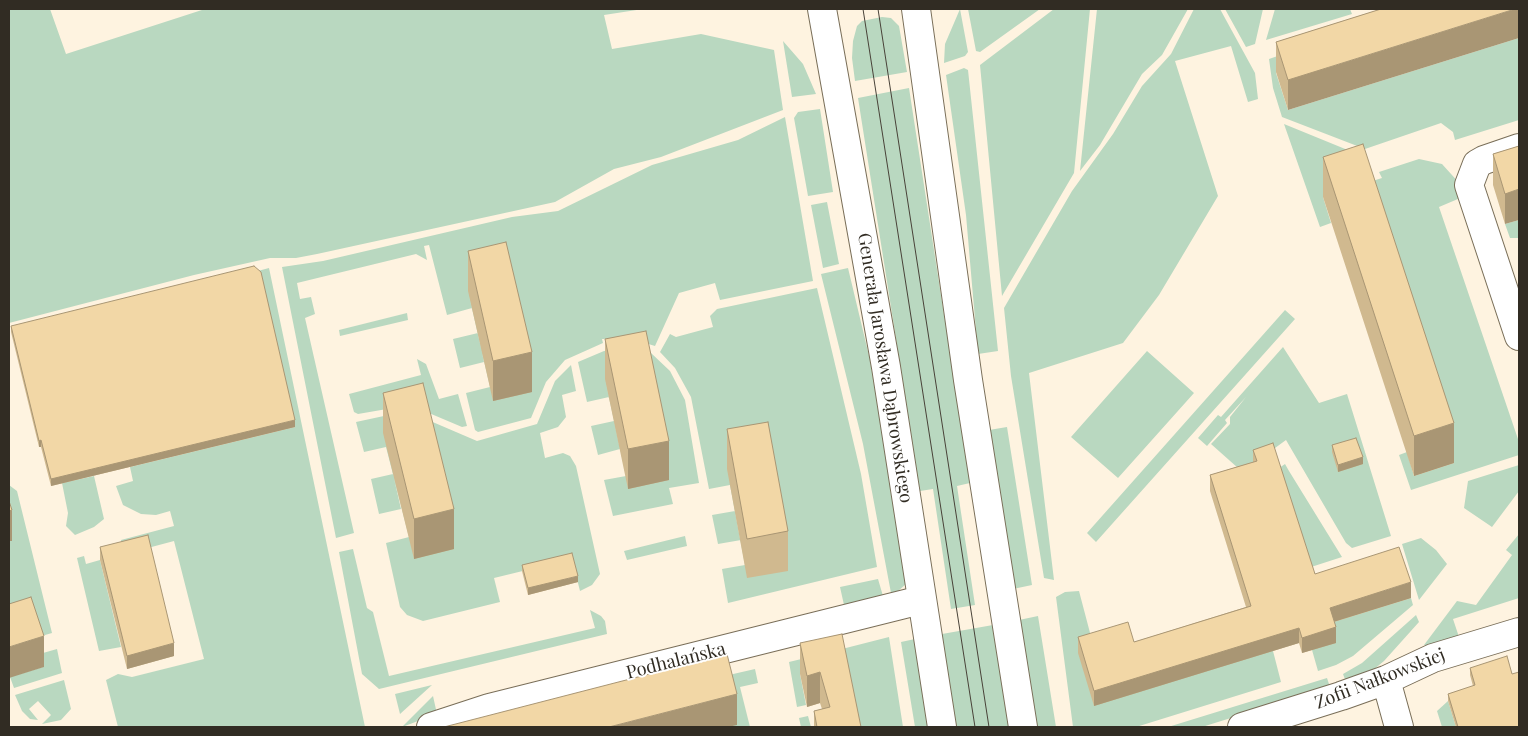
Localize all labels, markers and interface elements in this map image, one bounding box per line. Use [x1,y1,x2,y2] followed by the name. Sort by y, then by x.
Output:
[853,231,917,505] street label: Generała Jarosława Dąbrowskiego
[624,638,728,684] street label: Podhalańska
[1312,644,1448,714] street label: Zofii Nałkowskiej

